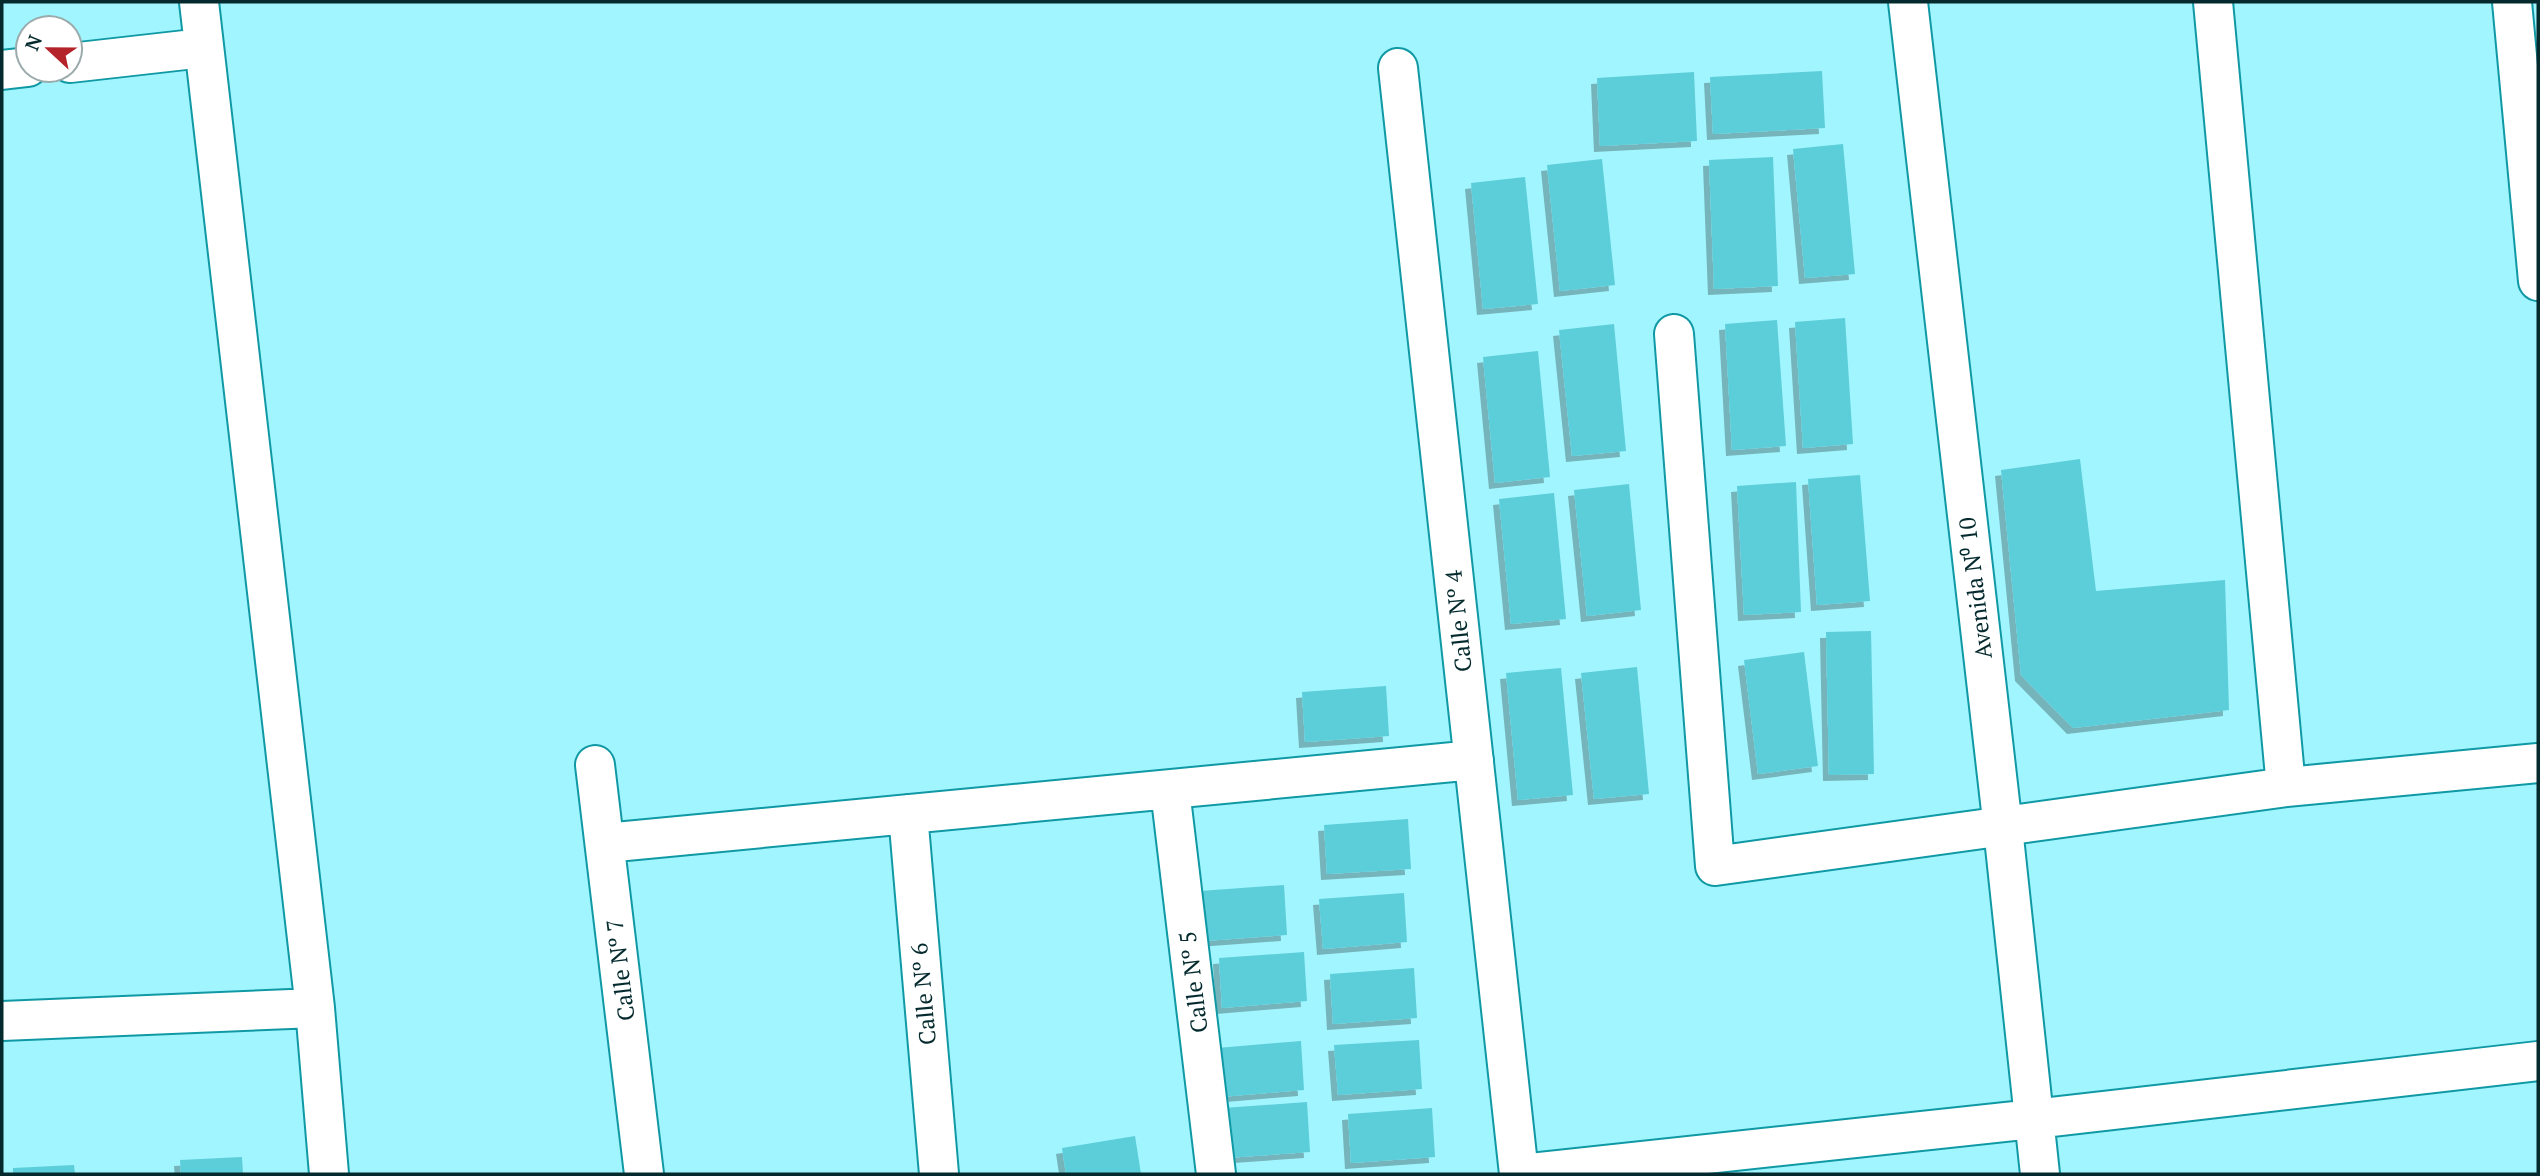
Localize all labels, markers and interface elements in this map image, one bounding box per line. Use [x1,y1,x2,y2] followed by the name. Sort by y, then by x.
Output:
[14,14,84,84] north arrow
[18,31,47,54] text: N
[1951,515,1999,661] street label: Avenida N⁰ 10
[1437,568,1479,673] street label: Calle Nº 4
[598,917,642,1023] street label: Calle Nº 7
[1171,929,1215,1035] street label: Calle Nº 5
[903,942,943,1046] street label: Calle Nº 6

